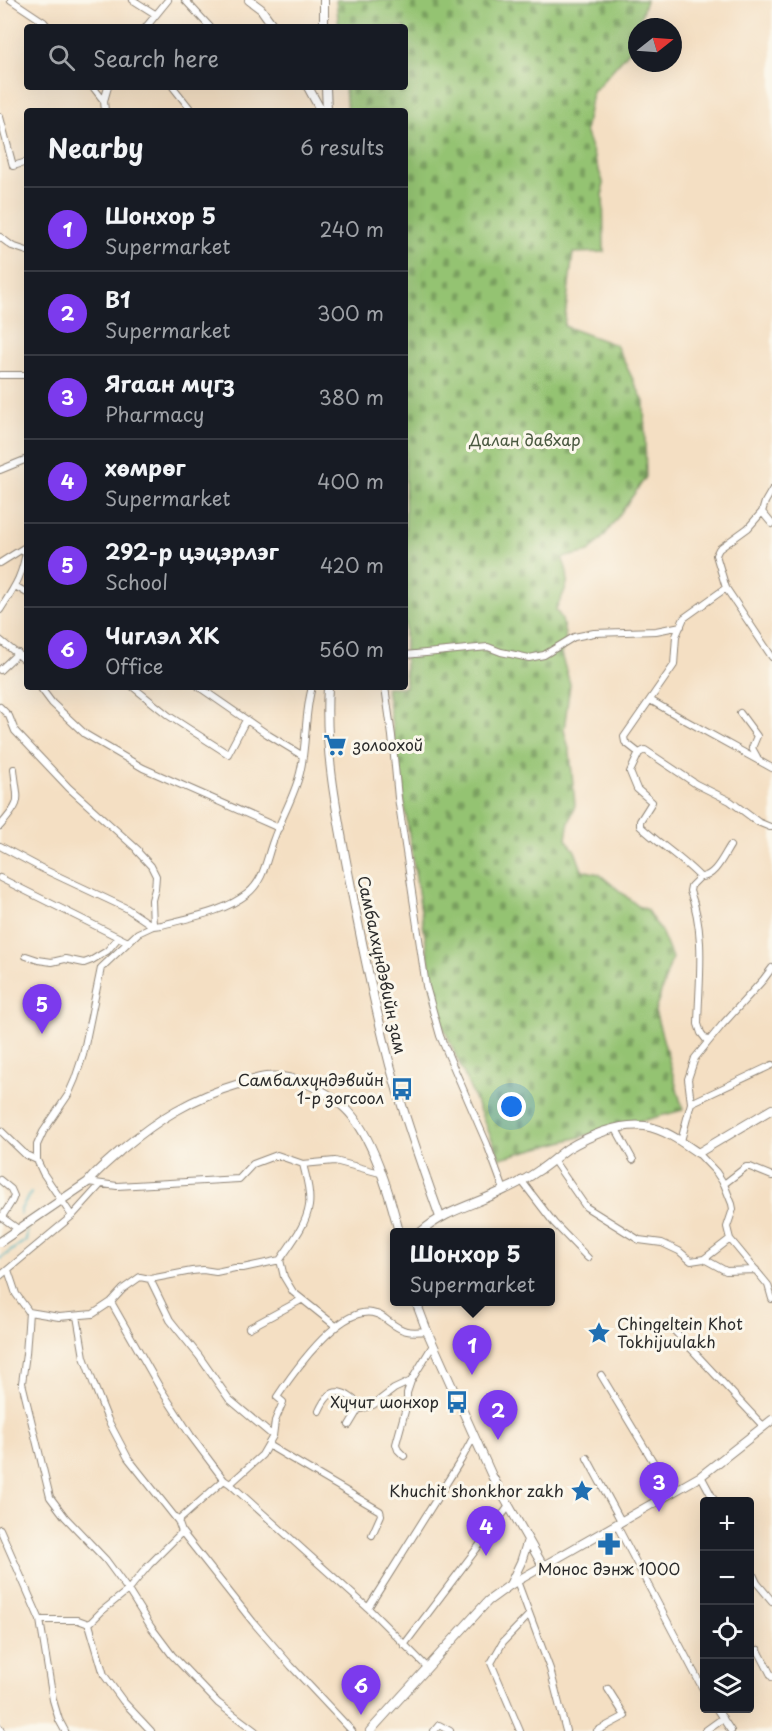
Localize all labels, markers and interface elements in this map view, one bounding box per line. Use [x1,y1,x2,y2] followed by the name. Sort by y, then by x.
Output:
[628,18,682,72] north arrow
[24,24,408,90] search box
[45,41,78,74] icon: search
[93,41,219,74] text: Search here
[48,128,143,167] text: Nearby
[300,132,384,162] text: 6 results
[105,198,216,231] text: Шонхор 5
[63,214,72,244] text: 1
[319,214,384,244] text: 240 m
[105,231,231,261] text: Supermarket
[105,282,131,315] text: В1
[60,298,75,328] text: 2
[317,298,384,328] text: 300 m
[105,315,231,345] text: Supermarket
[105,366,235,399] text: Ягаан мүгз
[61,382,74,412] text: 3
[318,382,384,412] text: 380 m
[105,399,205,429] text: Pharmacy
[468,427,581,451] park label: Далан давхар
[105,450,185,483] text: хөмрөг
[61,466,74,496] text: 4
[317,466,384,496] text: 400 m
[105,483,231,513] text: Supermarket
[105,534,279,567] text: 292-р цэцэрлэг
[61,550,74,580] text: 5
[320,550,384,580] text: 420 m
[105,567,168,597] text: School
[105,618,220,651] text: Чиглэл ХК
[60,634,75,664] text: 6
[319,634,384,664] text: 560 m
[105,651,163,681] text: Office
[322,732,348,758] supermarket icon: золоохой
[352,732,423,756] place label: золоохой
[352,873,414,1056] street label: Самбалхүндэвийн зам
[22,984,62,1034] pin: 5
[238,1067,384,1109] place label: Самбалхүндэвийн 1-р зогсоол
[389,1076,415,1102] bus stop icon: Самбалхүндэвийн 1-р зогсоол
[497,1092,526,1121] your location
[390,1228,555,1306] popup
[410,1236,521,1269] text: Шонхор 5
[410,1269,535,1299] text: Supermarket
[617,1311,743,1353] place label: Chingeltein Khot Tokhijuulakh
[586,1320,612,1346] place icon: Chingeltein Khot Tokhijuulakh
[452,1326,492,1375] pin: 1
[330,1389,439,1413] place label: Хүчит шонхор
[444,1389,470,1415] bus stop icon: Хүчит шонхор
[478,1390,518,1440] pin: 2
[640,1462,678,1512] pin: 3
[389,1478,564,1502] place label: Khuchit shonkhor zakh
[569,1478,595,1504] place icon: Khuchit shonkhor zakh
[700,1497,754,1713] map controls
[700,1497,754,1551] button: +
[466,1506,506,1556] pin: 4
[596,1531,622,1557] pharmacy icon: Монос дэнж 1000
[700,1551,754,1605] button: −
[538,1556,680,1580] place label: Монос дэнж 1000
[700,1605,754,1659] button: locate
[700,1659,754,1713] button: layers
[342,1666,380,1715] pin: 6

